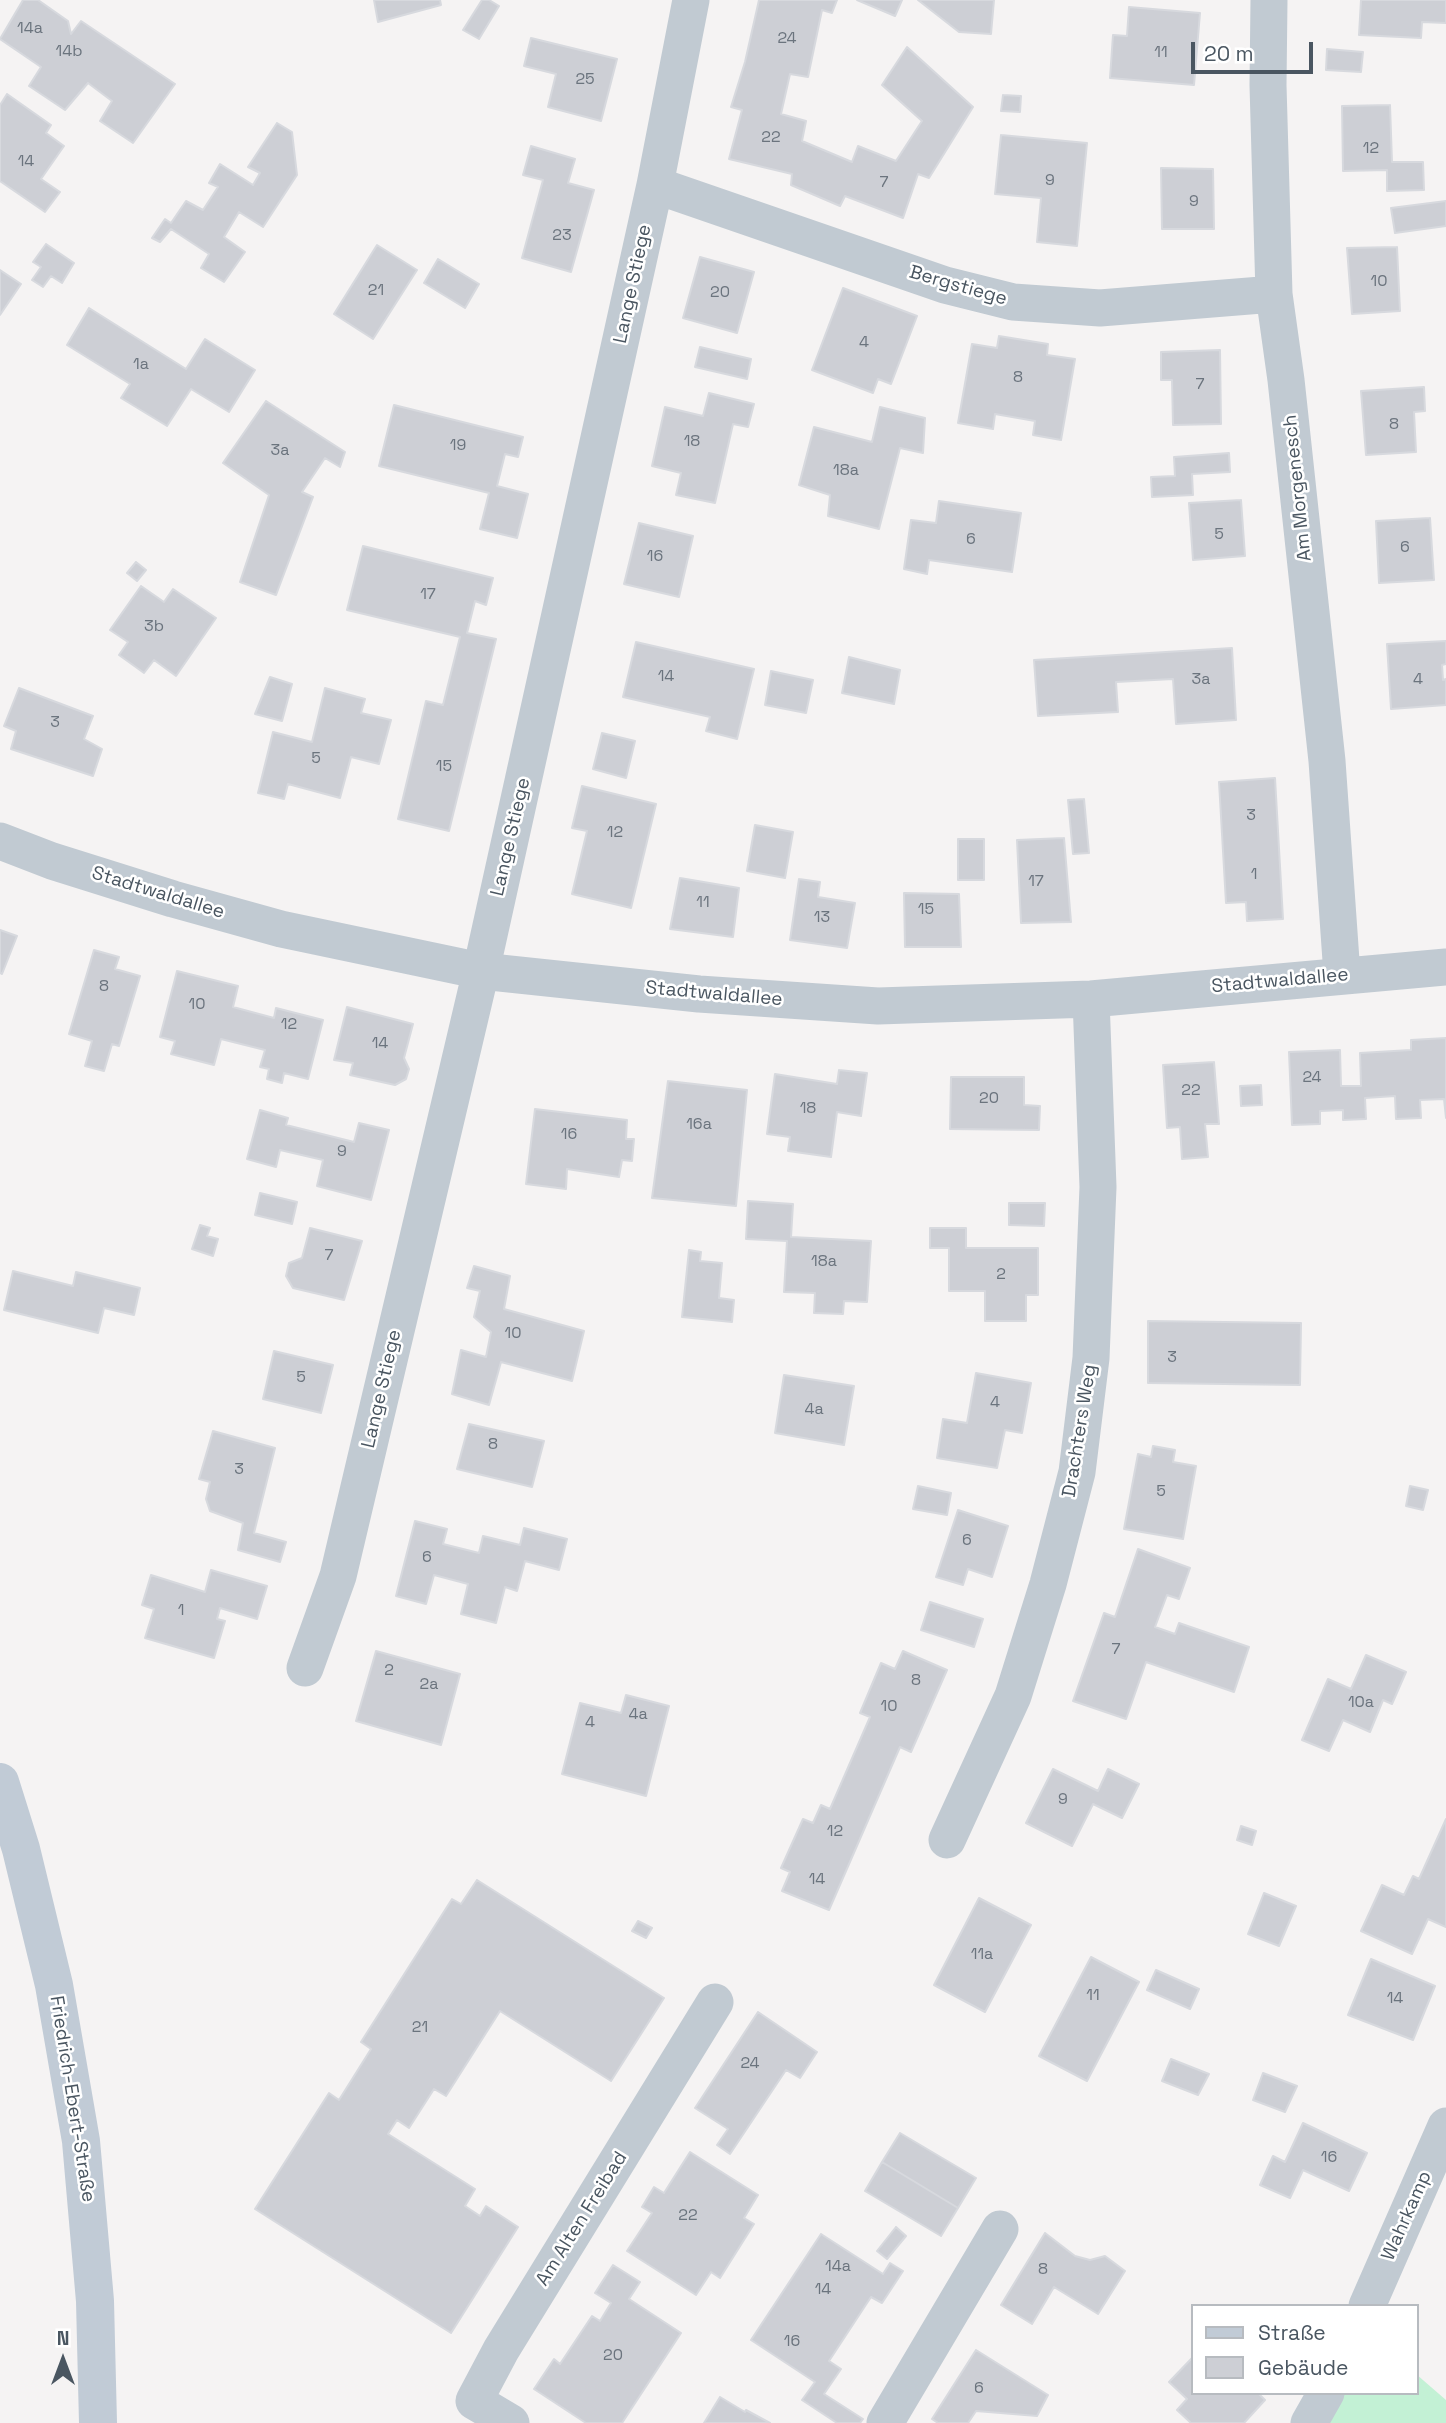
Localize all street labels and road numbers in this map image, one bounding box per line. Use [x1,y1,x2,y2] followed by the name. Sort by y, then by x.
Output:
[609,222,657,346] street label: Lange Stiege
[906,261,1010,311] street label: Bergstiege
[1279,413,1317,563] street label: Am Morgenesch
[486,775,536,899] street label: Lange Stiege
[89,862,227,924] street label: Stadtwaldallee
[1210,964,1350,998] street label: Stadtwaldallee
[644,977,784,1011] street label: Stadtwaldallee
[357,1327,407,1451] street label: Lange Stiege
[1058,1363,1102,1499] street label: Drachters Weg
[44,1994,100,2204] street label: Friedrich-Ebert-Straße
[531,2148,633,2290] street label: Am Alten Freibad
[1377,2168,1437,2264] street label: Wahrkamp

